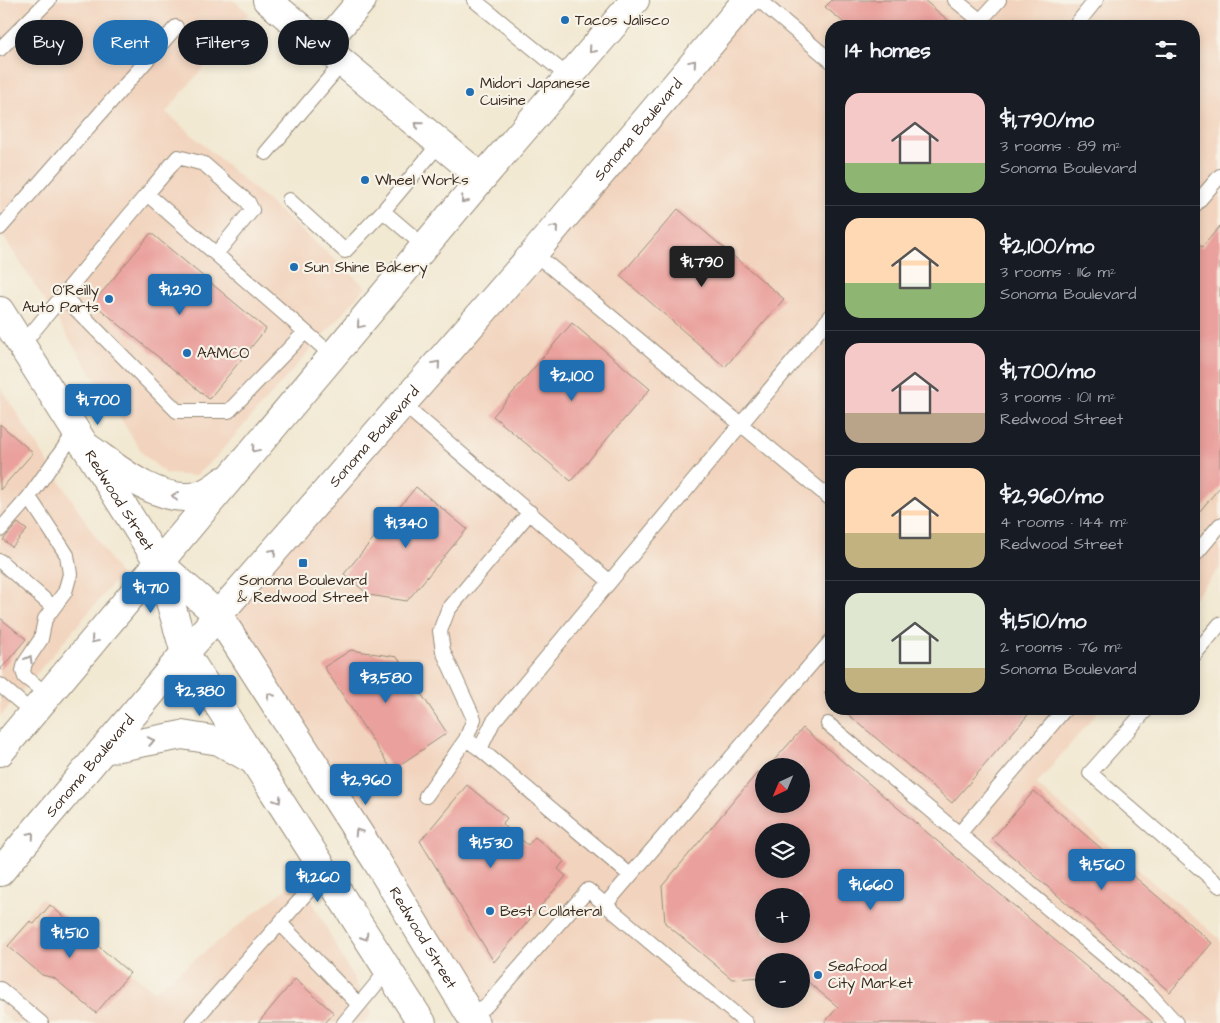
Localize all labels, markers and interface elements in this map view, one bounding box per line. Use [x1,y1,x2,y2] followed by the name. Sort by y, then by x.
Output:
[575,10,670,31] place label: Tacos Jalisco
[559,14,571,26] marker: Tacos Jalisco
[15,20,83,65] chip: Buy
[93,20,168,65] chip: Rent
[178,20,268,65] chip: Filters
[278,20,349,65] chip: New
[845,36,931,65] text: 14 homes
[1152,36,1180,64] icon: filters
[589,45,598,54] one-way arrow
[688,60,697,69] one-way arrow
[480,73,590,111] place label: Midori Japanese Cuisine
[589,74,688,186] street label: Sonoma Boulevard
[464,86,476,98] marker: Midori Japanese Cuisine
[1000,106,1094,135] text: $1,790/mo
[885,113,945,173] icon: home
[415,122,424,130] one-way arrow
[1000,135,1121,157] text: 3 rooms · 89 m²
[1000,157,1136,179] text: Sonoma Boulevard
[375,170,469,191] place label: Wheel Works
[359,174,371,186] marker: Wheel Works
[461,195,470,204] one-way arrow
[549,225,558,234] one-way arrow
[1000,232,1094,261] text: $2,100/mo
[885,238,945,298] icon: home
[661,246,743,288] pin: $1,790
[681,251,723,273] text: $1,790
[304,257,428,279] place label: Sun Shine Bakery
[288,261,300,273] marker: Sun Shine Bakery
[1000,261,1116,283] text: 3 rooms · 116 m²
[139,274,221,316] pin: $1,290
[159,279,201,301] text: $1,290
[22,280,99,318] place label: O'Reilly Auto Parts
[1000,283,1136,305] text: Sonoma Boulevard
[103,293,115,305] marker: O'Reilly Auto Parts
[357,319,365,328] one-way arrow
[197,343,249,364] place label: AAMCO
[181,347,193,359] marker: AAMCO
[1000,357,1095,386] text: $1,700/mo
[531,360,613,402] pin: $2,100
[432,361,441,370] one-way arrow
[885,363,945,423] icon: home
[550,365,594,387] text: $2,100
[324,381,424,492] street label: Sonoma Boulevard
[57,384,139,426] pin: $1,700
[1000,386,1116,408] text: 3 rooms · 101 m²
[76,389,120,411] text: $1,700
[1000,408,1123,430] text: Redwood Street
[252,444,261,453] one-way arrow
[79,446,159,555] street label: Redwood Street
[1000,482,1104,511] text: $2,960/mo
[885,488,945,548] icon: home
[171,491,179,502] one-way arrow
[365,506,447,549] pin: $1,340
[1000,511,1128,533] text: 4 rooms · 144 m²
[385,512,427,534] text: $1,340
[1000,533,1123,555] text: Redwood Street
[267,549,276,558] one-way arrow
[297,557,309,569] marker: Sonoma Boulevard & Redwood Street
[237,570,369,608] place label: Sonoma Boulevard & Redwood Street
[110,572,192,614] pin: $1,710
[133,577,169,599] text: $1,710
[1000,607,1087,636] text: $1,510/mo
[885,613,945,673] icon: home
[90,635,99,644] one-way arrow
[1000,636,1123,658] text: 2 rooms · 76 m²
[22,655,32,664] one-way arrow
[1000,658,1136,680] text: Sonoma Boulevard
[345,662,427,704] pin: $3,580
[360,667,412,689] text: $3,580
[159,674,241,717] pin: $2,380
[175,680,225,702] text: $2,380
[267,692,276,702] one-way arrow
[41,710,140,822] street label: Sonoma Boulevard
[146,736,155,746] one-way arrow
[755,758,810,812] north arrow
[755,758,810,1008] map controls
[325,764,407,806] pin: $2,960
[341,769,391,791] text: $2,960
[272,794,281,803] one-way arrow
[755,823,810,878] button: layers
[450,826,532,869] pin: $1,530
[355,829,364,838] one-way arrow
[26,831,35,840] one-way arrow
[469,832,513,854] text: $1,530
[1061,848,1143,891] pin: $1,560
[1079,854,1125,876] text: $1,560
[277,860,359,903] pin: $1,260
[296,866,340,888] text: $1,260
[830,868,912,911] pin: $1,660
[849,874,893,896] text: $1,660
[384,883,462,993] street label: Redwood Street
[755,888,810,943] button: +
[500,901,602,922] place label: Best Collateral
[484,905,496,917] marker: Best Collateral
[29,916,111,959] pin: $1,510
[51,922,89,944] text: $1,510
[359,931,368,940] one-way arrow
[755,953,810,1008] button: −
[828,956,913,995] place label: Seafood City Market
[812,969,824,981] marker: Seafood City Market

